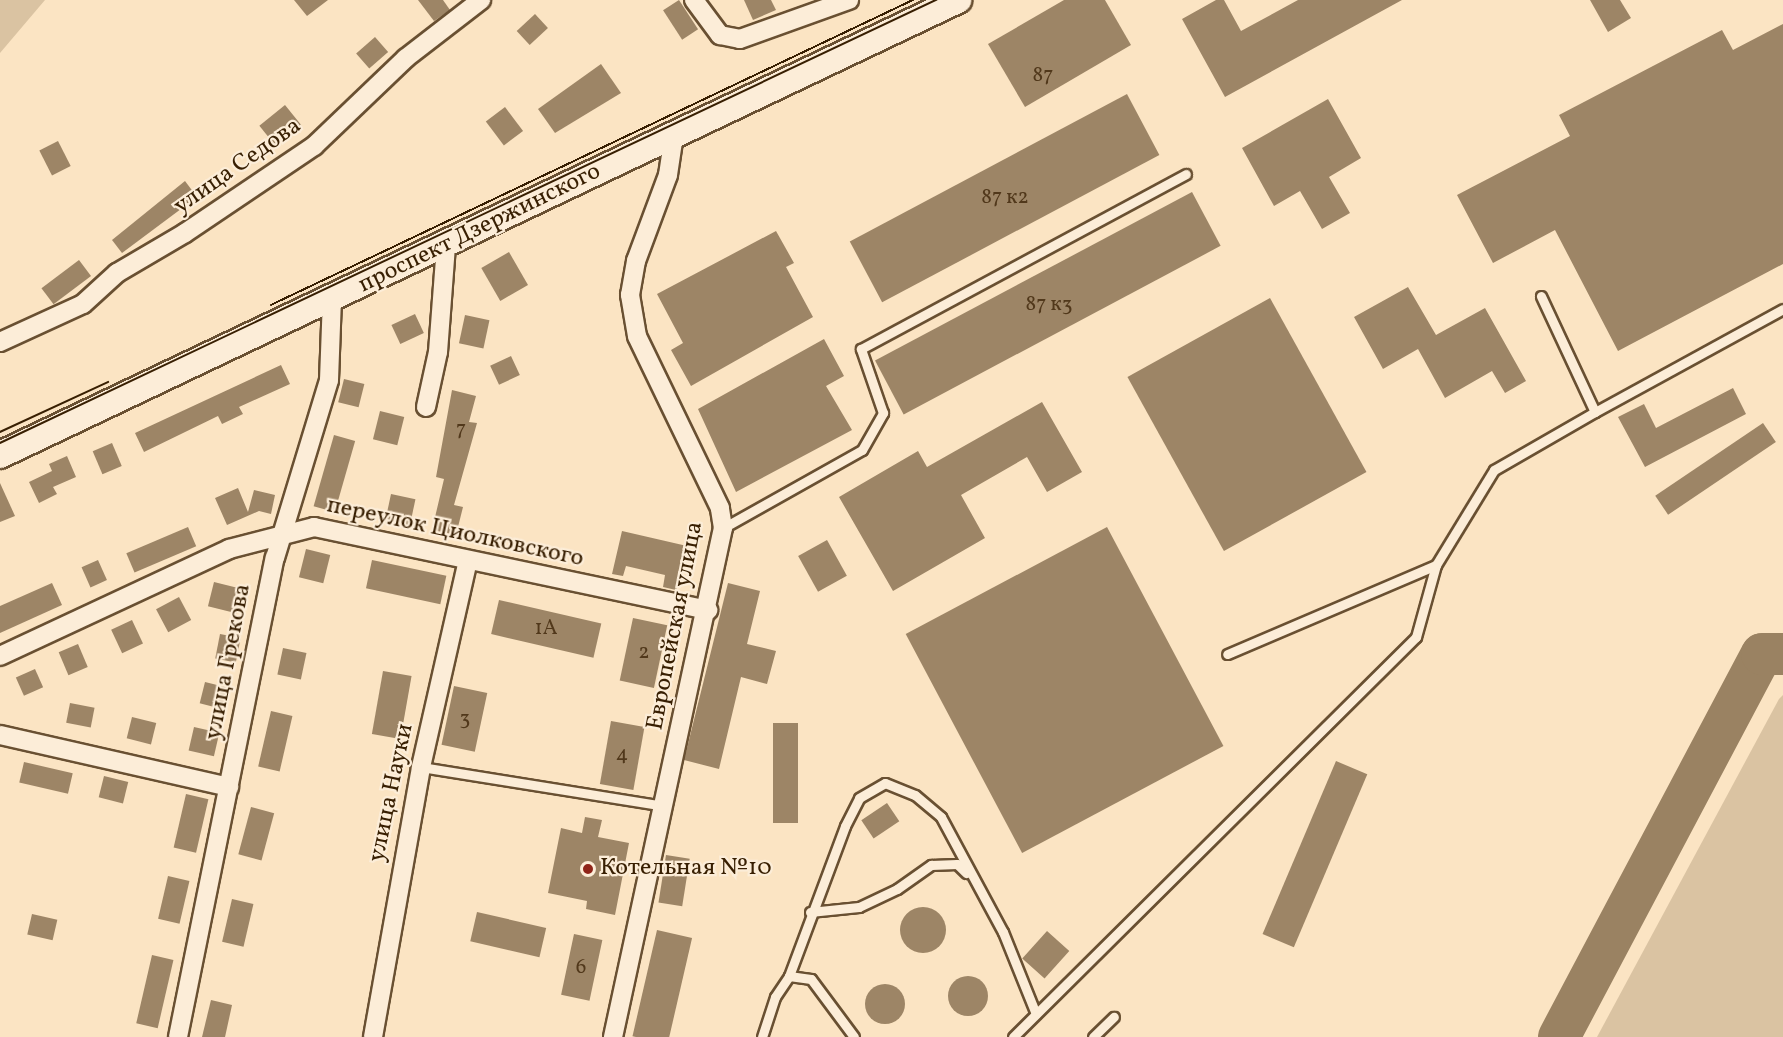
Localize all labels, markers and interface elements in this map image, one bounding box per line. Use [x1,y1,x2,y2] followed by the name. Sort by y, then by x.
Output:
[1033,63,1053,89] house number: 87
[169,112,307,222] street label: улица Седова
[354,158,606,300] street label: проспект Дзержинского
[981,185,1029,211] house number: 87 к2
[1025,292,1073,318] house number: 87 к3
[456,417,466,443] house number: 7
[324,492,586,574] street label: переулок Циолковского
[642,519,710,733] street label: Европейская улица
[200,581,258,743] street label: улица Грекова
[535,616,557,642] house number: 1А
[638,640,650,666] house number: 2
[460,706,470,732] house number: 3
[363,721,421,865] street label: улица Науки
[616,742,628,768] house number: 4
[600,855,772,883] place label: Котельная №10
[581,862,595,876] marker: Котельная №10
[576,955,586,981] house number: 6

